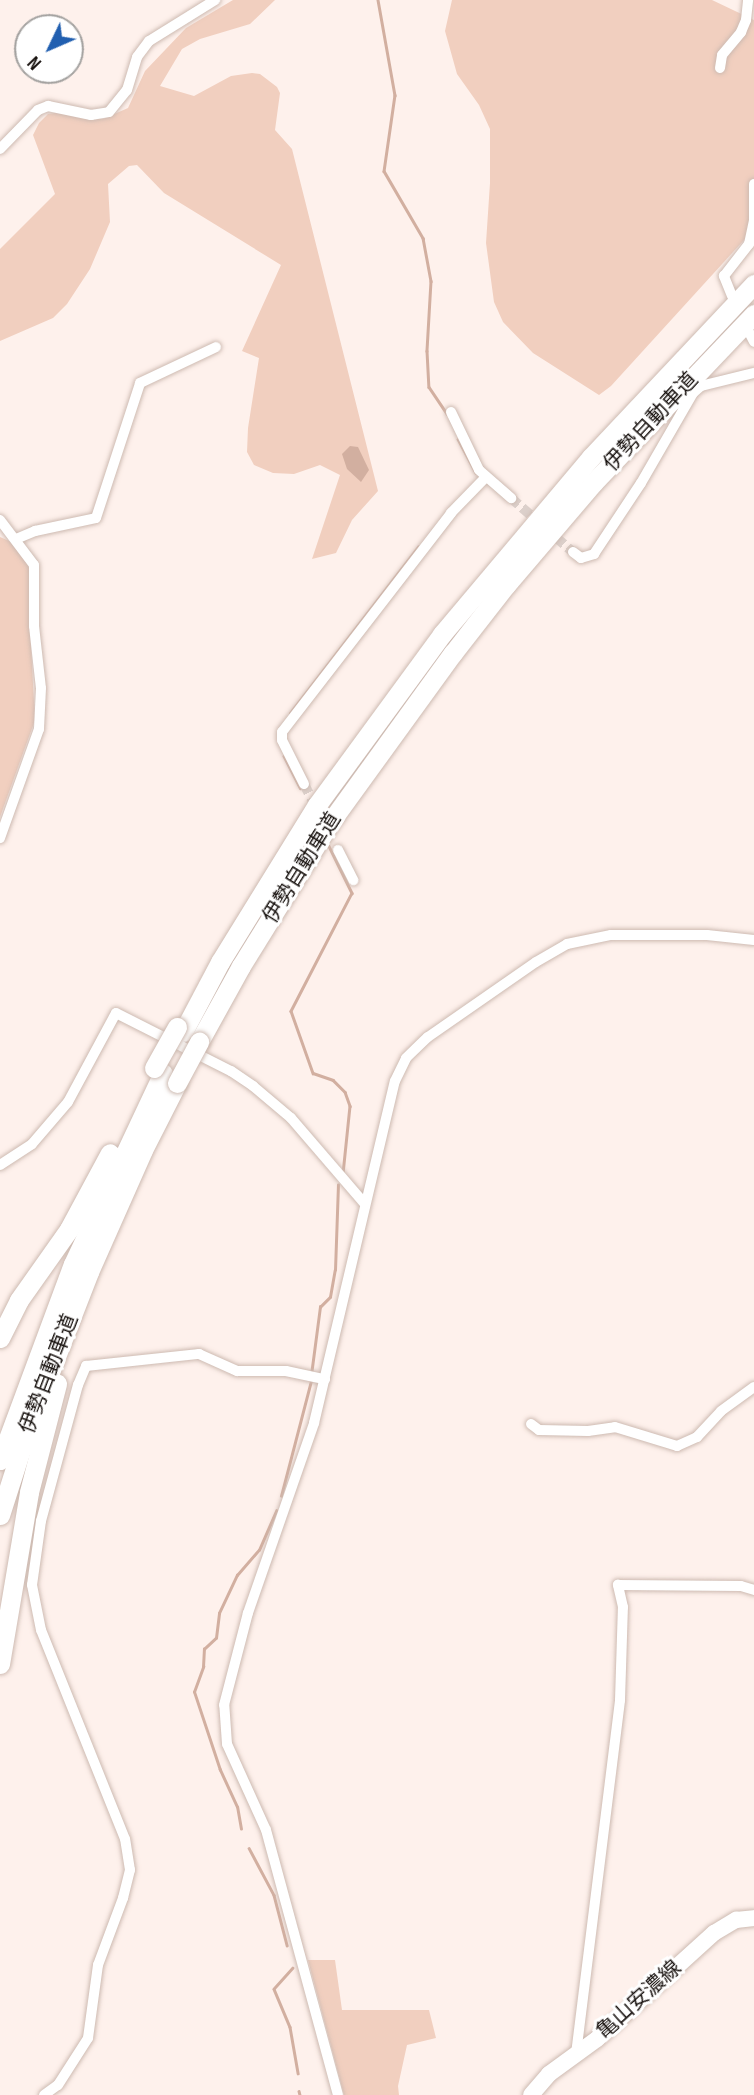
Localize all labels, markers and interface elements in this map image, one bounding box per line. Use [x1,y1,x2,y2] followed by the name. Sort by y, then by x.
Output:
[14,14,84,84] north arrow
[23,51,47,74] text: N
[599,367,703,477] street label: 伊勢自動車道
[258,808,346,928] street label: 伊勢自動車道
[15,1311,83,1437] street label: 伊勢自動車道
[592,1956,686,2044] street label: 亀山安濃線

